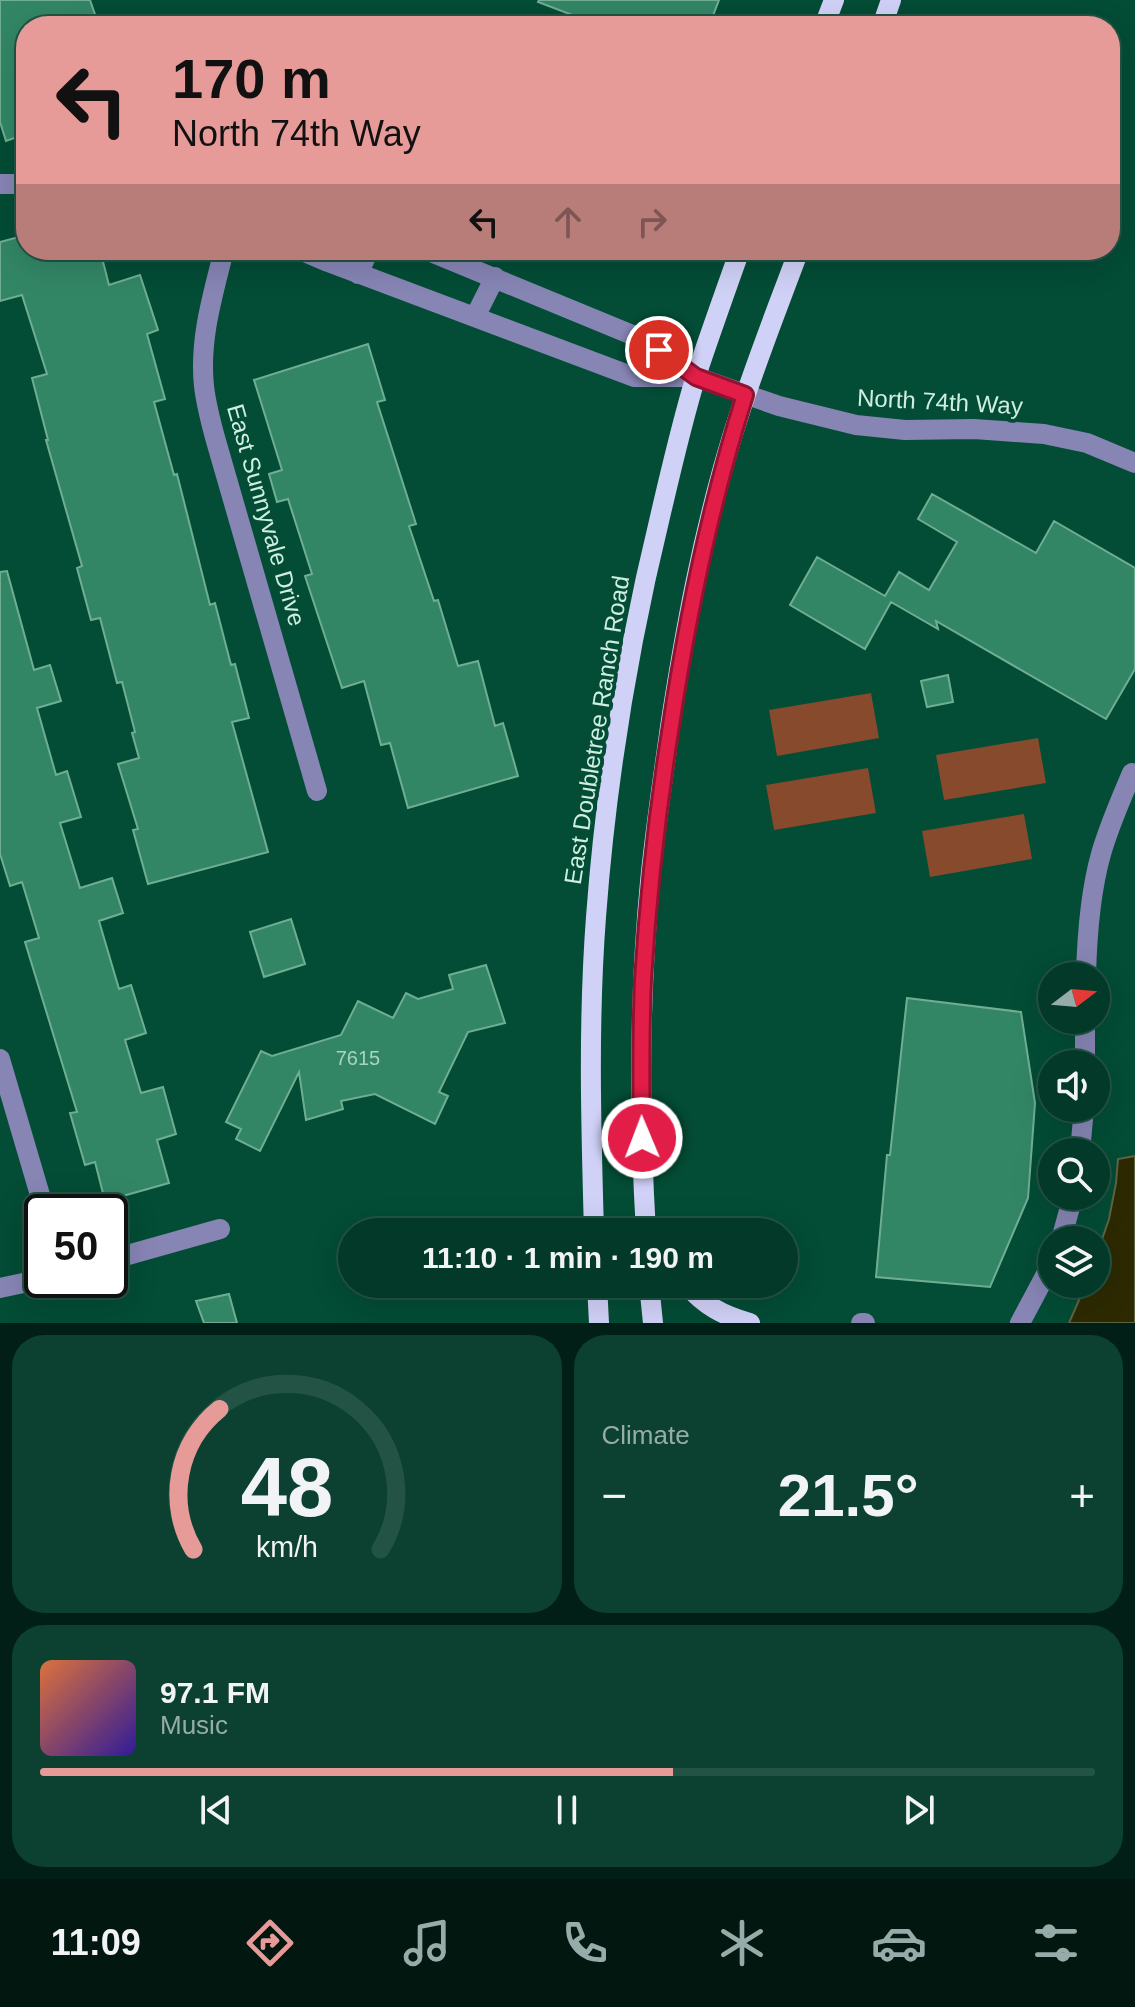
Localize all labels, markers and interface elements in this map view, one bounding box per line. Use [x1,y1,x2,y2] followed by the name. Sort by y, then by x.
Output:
[172,47,331,110] text: 170 m
[40,48,144,152] icon: left
[172,113,421,154] text: North 74th Way
[462,200,506,244] icon: left
[546,200,590,244] icon: ahead
[630,200,674,244] icon: right
[625,316,693,384] pin
[637,328,681,372] icon: arrive
[857,384,1024,419] street label: North 74th Way
[222,401,311,629] street label: East Sunnyvale Drive
[559,574,634,886] street label: East Doubletree Ranch Road
[1038,962,1110,1034] north arrow
[1038,962,1110,1298] map controls
[336,1047,380,1069] house number: 7615
[1038,1050,1110,1122] button: sound
[600,1096,684,1180] position arrow
[1038,1138,1110,1210] button: search
[24,1194,128,1298] speed limit sign: 50
[1038,1226,1110,1298] button: layers
[422,1241,714,1274] text: 11:10 · 1 min · 190 m
[602,1420,690,1450] text: Climate
[240,1441,333,1534] text: 48
[778,1462,919,1529] text: 21.5°
[602,1471,627,1520] text: −
[1069,1471,1095,1520] text: +
[256,1531,318,1563] text: km/h
[160,1676,270,1709] text: 97.1 FM
[160,1710,228,1740] text: Music
[194,1788,238,1832] icon: previous
[545,1788,589,1832] icon: pause
[897,1788,941,1832] icon: next
[242,1915,298,1971] icon: directions
[399,1915,455,1971] icon: music
[557,1915,613,1971] icon: phone
[714,1915,770,1971] icon: climate
[871,1915,927,1971] icon: car
[1028,1915,1084,1971] icon: filters
[51,1922,141,1963] text: 11:09

